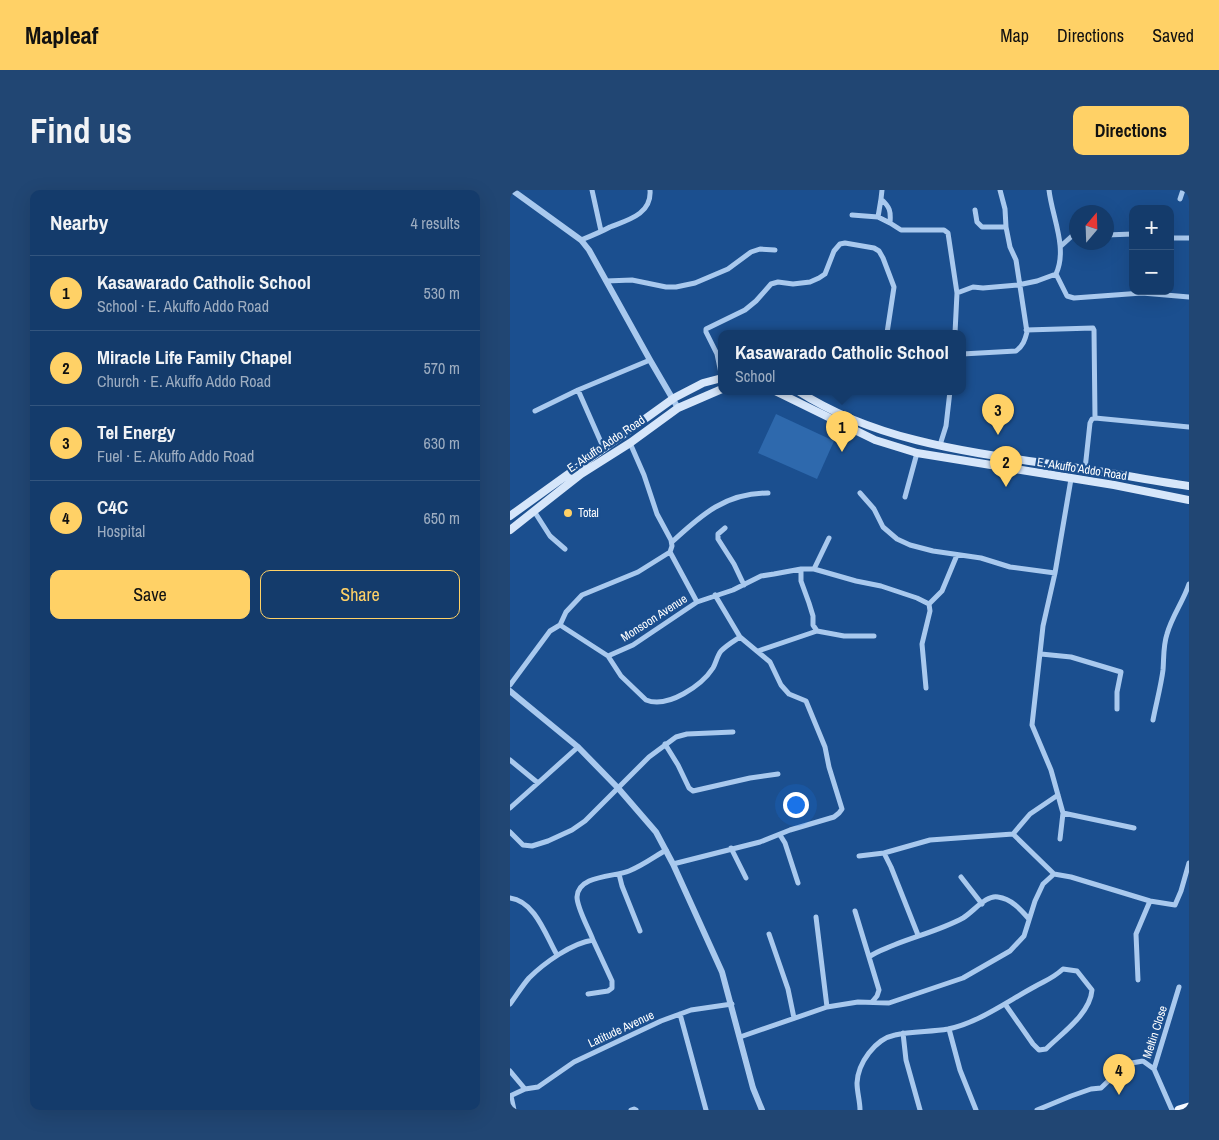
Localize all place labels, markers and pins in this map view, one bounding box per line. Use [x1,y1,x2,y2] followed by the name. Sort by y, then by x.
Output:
[982,394,1014,435] pin: 3
[826,411,858,452] pin: 1
[990,446,1022,487] pin: 2
[578,505,599,521] place label: Total
[562,507,574,519] marker: Total
[1103,1054,1135,1095] pin: 4

